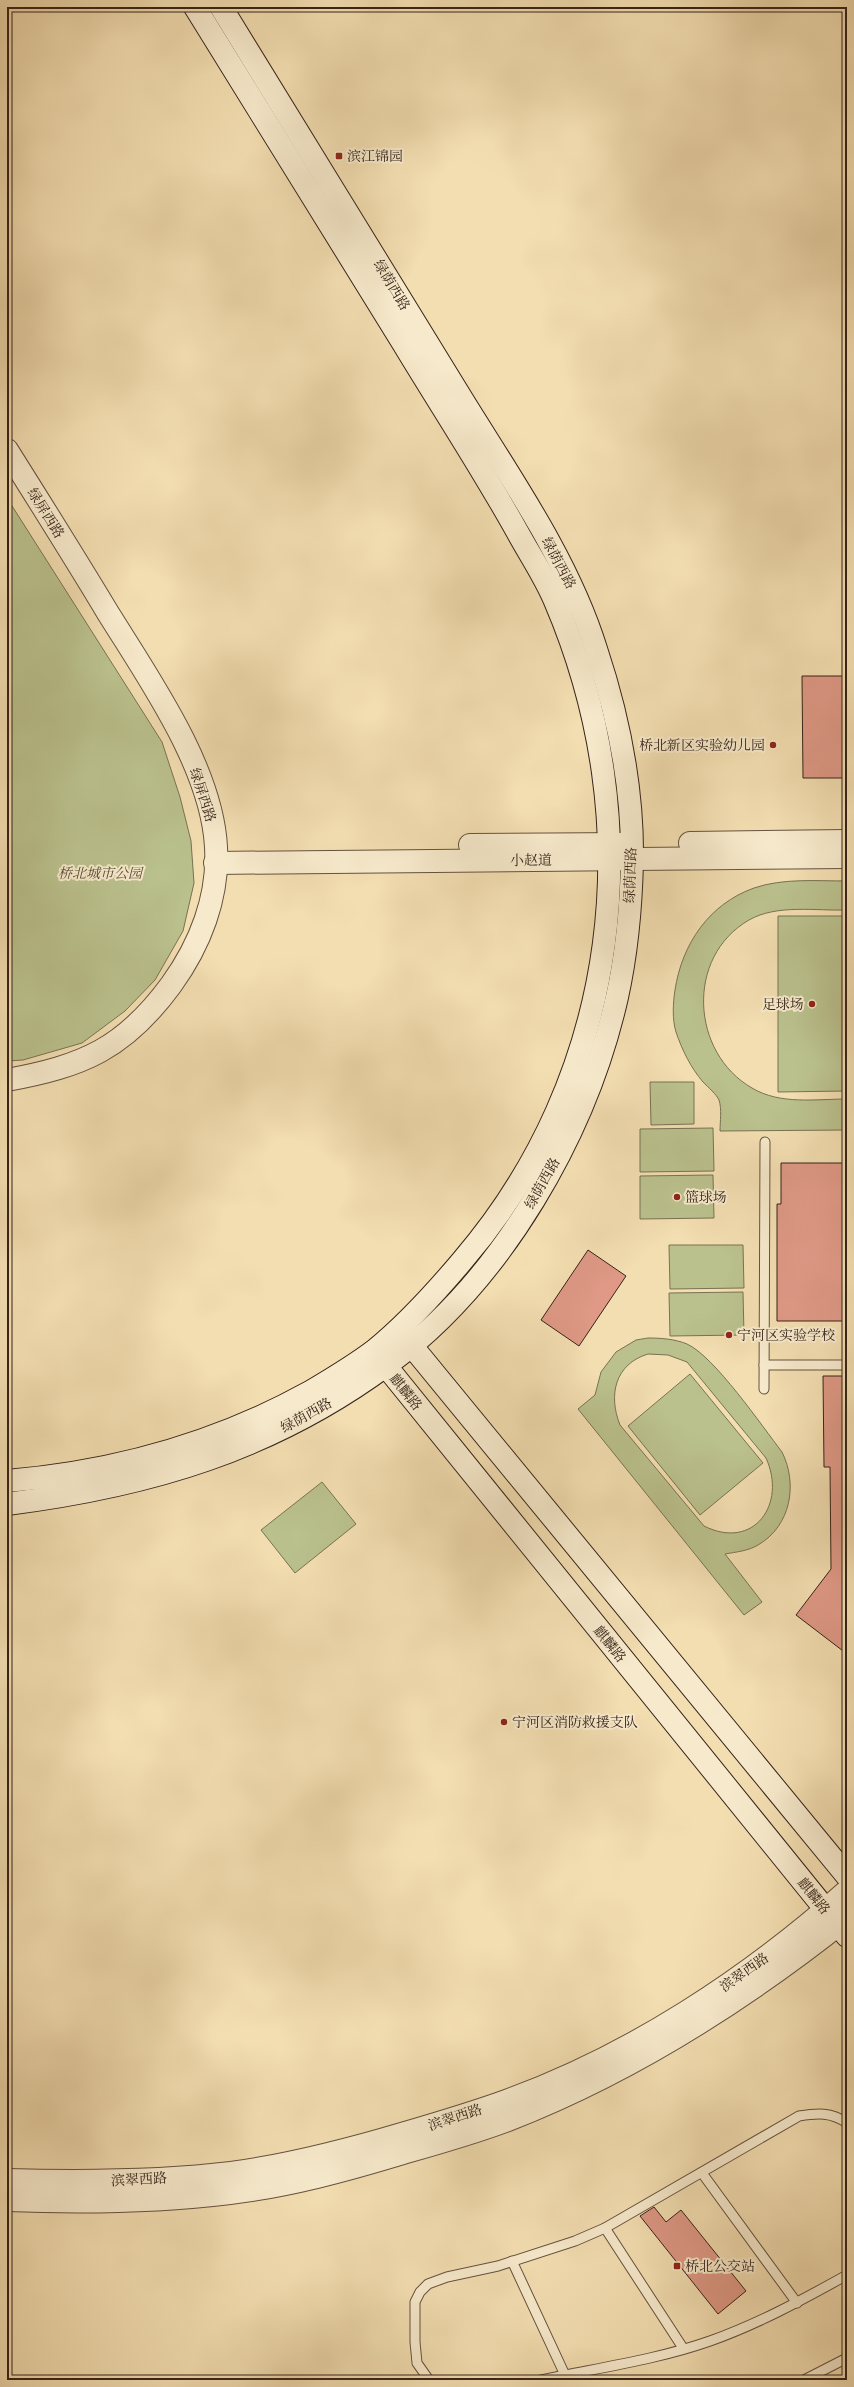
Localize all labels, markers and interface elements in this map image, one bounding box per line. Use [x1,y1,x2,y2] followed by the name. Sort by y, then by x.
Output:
[347,148,403,166] place label: 滨江锦园
[334,151,344,161] marker: 滨江锦园
[369,257,413,314] street label: 绿荫西路
[23,485,68,542] street label: 绿屏西路
[537,535,579,592] street label: 绿荫西路
[639,737,765,755] place label: 桥北新区实验幼儿园
[768,740,778,750] marker: 桥北新区实验幼儿园
[185,766,219,825] street label: 绿屏西路
[621,847,641,903] street label: 绿荫西路
[510,852,552,870] street label: 小赵道
[58,865,144,883] park label: 桥北城市公园
[762,996,804,1014] place label: 足球场
[807,999,817,1009] marker: 足球场
[521,1155,564,1212] street label: 绿荫西路
[685,1189,727,1207] place label: 篮球场
[672,1192,682,1202] marker: 篮球场
[737,1327,835,1345] place label: 宁河区实验学校
[724,1330,734,1340] marker: 宁河区实验学校
[385,1371,425,1415] street label: 麒麟路
[278,1394,335,1437] street label: 绿荫西路
[589,1623,629,1667] street label: 麒麟路
[512,1714,638,1732] place label: 宁河区消防救援支队
[499,1717,509,1727] marker: 宁河区消防救援支队
[793,1875,833,1919] street label: 麒麟路
[716,1949,773,1996] street label: 滨翠西路
[426,2101,485,2135] street label: 滨翠西路
[111,2170,167,2190] street label: 滨翠西路
[685,2258,755,2276] place label: 桥北公交站
[672,2261,682,2271] marker: 桥北公交站

